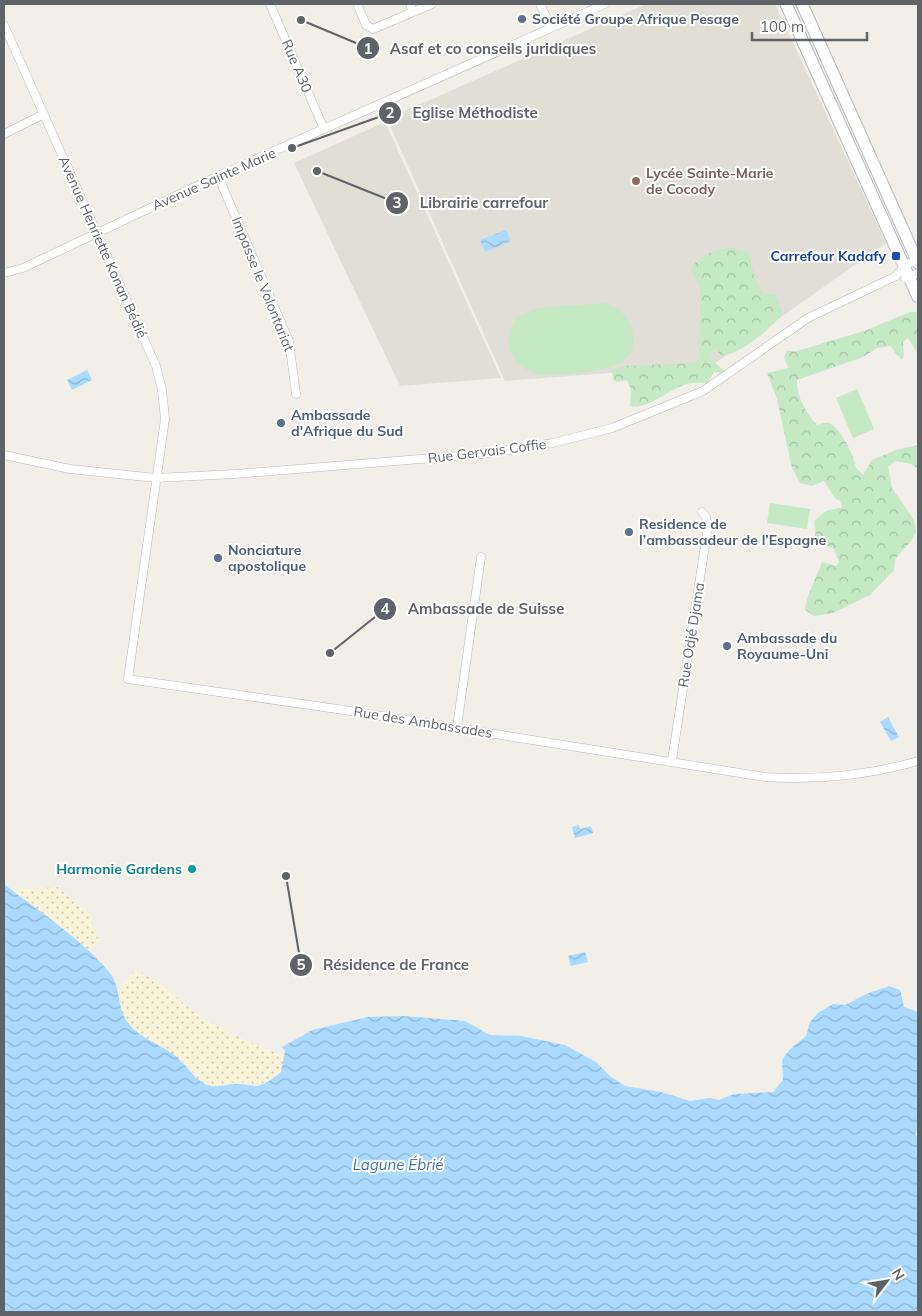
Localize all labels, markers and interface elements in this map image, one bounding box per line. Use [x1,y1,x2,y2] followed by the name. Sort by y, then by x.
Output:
[532,10,739,28] place label: Société Groupe Afrique Pesage
[752,10,867,42] scale bar
[516,13,528,25] marker: Société Groupe Afrique Pesage
[760,17,804,36] text: 100 m
[355,33,606,63] callout: Asaf et co conseils juridiques
[278,37,316,95] street label: Rue A30
[363,39,373,58] text: 1
[390,39,596,58] text: Asaf et co conseils juridiques
[378,98,548,128] callout: Eglise Méthodiste
[385,103,395,122] text: 2
[412,103,538,122] text: Eglise Méthodiste
[149,144,279,214] street label: Avenue Sainte Marie
[55,153,151,341] street label: Avenue Henriette Konan Bédié
[646,164,774,198] place label: Lycée Sainte-Marie de Cocody
[630,175,642,187] marker: Lycée Sainte-Marie de Cocody
[384,188,558,218] callout: Librairie carrefour
[392,193,402,212] text: 3
[420,193,548,212] text: Librairie carrefour
[228,214,298,354] street label: Impasse le Volontariat
[771,247,886,265] place label: Carrefour Kadafy
[890,250,902,262] marker: Carrefour Kadafy
[291,406,403,440] place label: Ambassade d'Afrique du Sud
[275,417,287,429] marker: Ambassade d'Afrique du Sud
[427,435,547,467] street label: Rue Gervais Coffie
[639,515,827,549] place label: Residence de l’ambassadeur de l’Espagne
[623,526,635,538] marker: Residence de l’ambassadeur de l’Espagne
[228,541,306,575] place label: Nonciature apostolique
[212,552,224,564] marker: Nonciature apostolique
[674,581,708,689] street label: Rue Odjé Djama
[373,594,574,624] callout: Ambassade de Suisse
[380,599,390,618] text: 4
[408,599,564,618] text: Ambassade de Suisse
[737,629,837,663] place label: Ambassade du Royaume-Uni
[721,640,733,652] marker: Ambassade du Royaume-Uni
[352,702,494,742] street label: Rue des Ambassades
[56,860,182,878] place label: Harmonie Gardens
[186,863,198,875] marker: Harmonie Gardens
[288,950,479,980] callout: Résidence de France
[296,955,306,974] text: 5
[323,955,469,974] text: Résidence de France
[353,1155,443,1174] water label: Lagune Ébrié
[862,1256,912,1306] north arrow
[888,1265,909,1283] text: N

